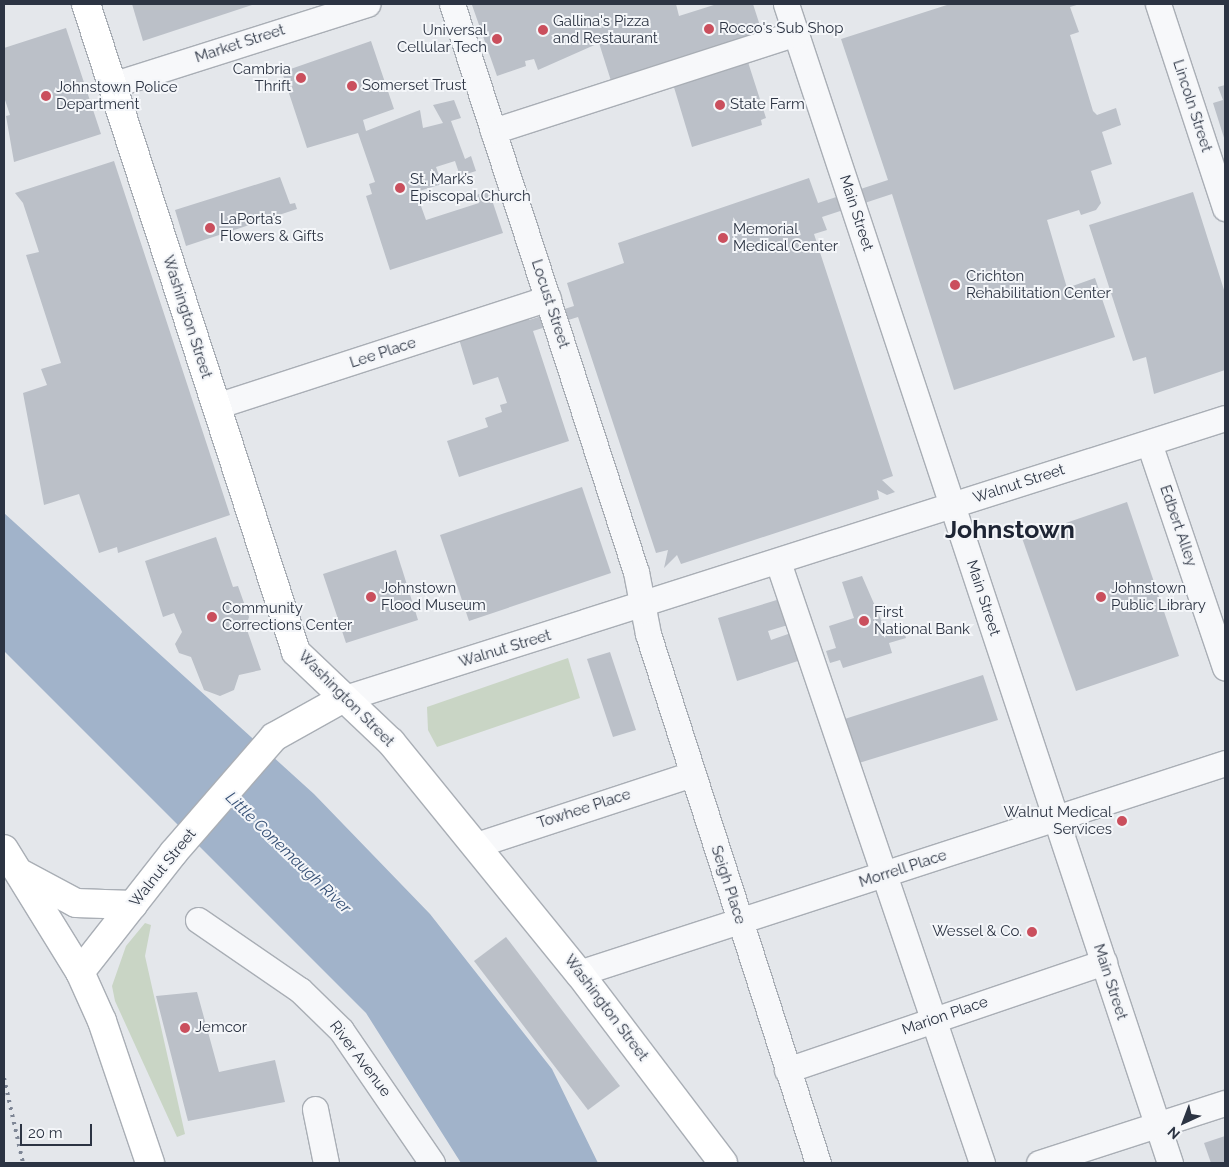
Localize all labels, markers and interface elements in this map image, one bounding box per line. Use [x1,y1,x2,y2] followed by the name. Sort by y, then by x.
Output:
[553,12,658,47] place label: Gallina's Pizza and Restaurant
[719,20,843,38] place label: Rocco's Sub Shop
[193,21,287,67] street label: Market Street
[396,21,487,56] place label: Universal Cellular Tech
[703,23,715,35] marker: Rocco's Sub Shop
[537,24,549,36] marker: Gallina's Pizza and Restaurant
[491,33,503,45] marker: Universal Cellular Tech
[1169,58,1215,154] street label: Lincoln Street
[233,60,291,95] place label: Cambria Thrift
[295,72,307,84] marker: Cambria Thrift
[362,77,467,95] place label: Somerset Trust
[56,78,177,113] place label: Johnstown Police Department
[346,80,358,92] marker: Somerset Trust
[40,90,52,102] marker: Johnstown Police Department
[730,96,805,114] place label: State Farm
[714,99,726,111] marker: State Farm
[410,170,531,205] place label: St. Mark’s Episcopal Church
[835,173,877,253] street label: Main Street
[394,182,406,194] marker: St. Mark’s Episcopal Church
[220,210,324,245] place label: LaPorta’s Flowers & Gifts
[733,220,838,255] place label: Memorial Medical Center
[204,222,216,234] marker: LaPorta’s Flowers & Gifts
[717,232,729,244] marker: Memorial Medical Center
[159,253,215,381] street label: Washington Street
[527,257,573,351] street label: Locust Street
[966,267,1111,302] place label: Crichton Rehabilitation Center
[948,278,962,292] marker: Crichton Rehabilitation Center
[348,334,418,372] street label: Lee Place
[971,461,1067,507] street label: Walnut Street
[1156,483,1200,569] street label: Edbert Alley
[945,514,1075,544] district label: Johnstown
[962,558,1004,638] street label: Main Street
[381,579,486,614] place label: Johnstown Flood Museum
[1111,579,1206,614] place label: Johnstown Public Library
[365,591,377,603] marker: Johnstown Flood Museum
[1095,591,1107,603] marker: Johnstown Public Library
[222,599,352,634] place label: Community Corrections Center
[874,603,971,638] place label: First National Bank
[206,611,218,623] marker: Community Corrections Center
[858,615,870,627] marker: First National Bank
[457,626,553,672] street label: Walnut Street
[294,647,398,751] street label: Washington Street
[535,785,633,833] street label: Towhee Place
[221,788,355,918] water label: Little Conemaugh River
[1003,803,1112,838] place label: Walnut Medical Services
[1116,815,1128,827] marker: Walnut Medical Services
[126,825,200,911] street label: Walnut Street
[707,843,749,927] street label: Seigh Place
[857,846,949,892] street label: Morrell Place
[932,923,1022,941] place label: Wessel & Co.
[1026,926,1038,938] marker: Wessel & Co.
[1089,942,1131,1022] street label: Main Street
[560,951,652,1065] street label: Washington Street
[900,993,990,1039] street label: Marion Place
[325,1017,395,1101] street label: River Avenue
[195,1019,247,1037] place label: Jemcor
[179,1022,191,1034] marker: Jemcor
[1159,1097,1209,1147] north arrow
[22,1114,95,1146] scale bar
[1164,1123,1183,1142] text: N
[28,1124,63,1142] text: 20 m

